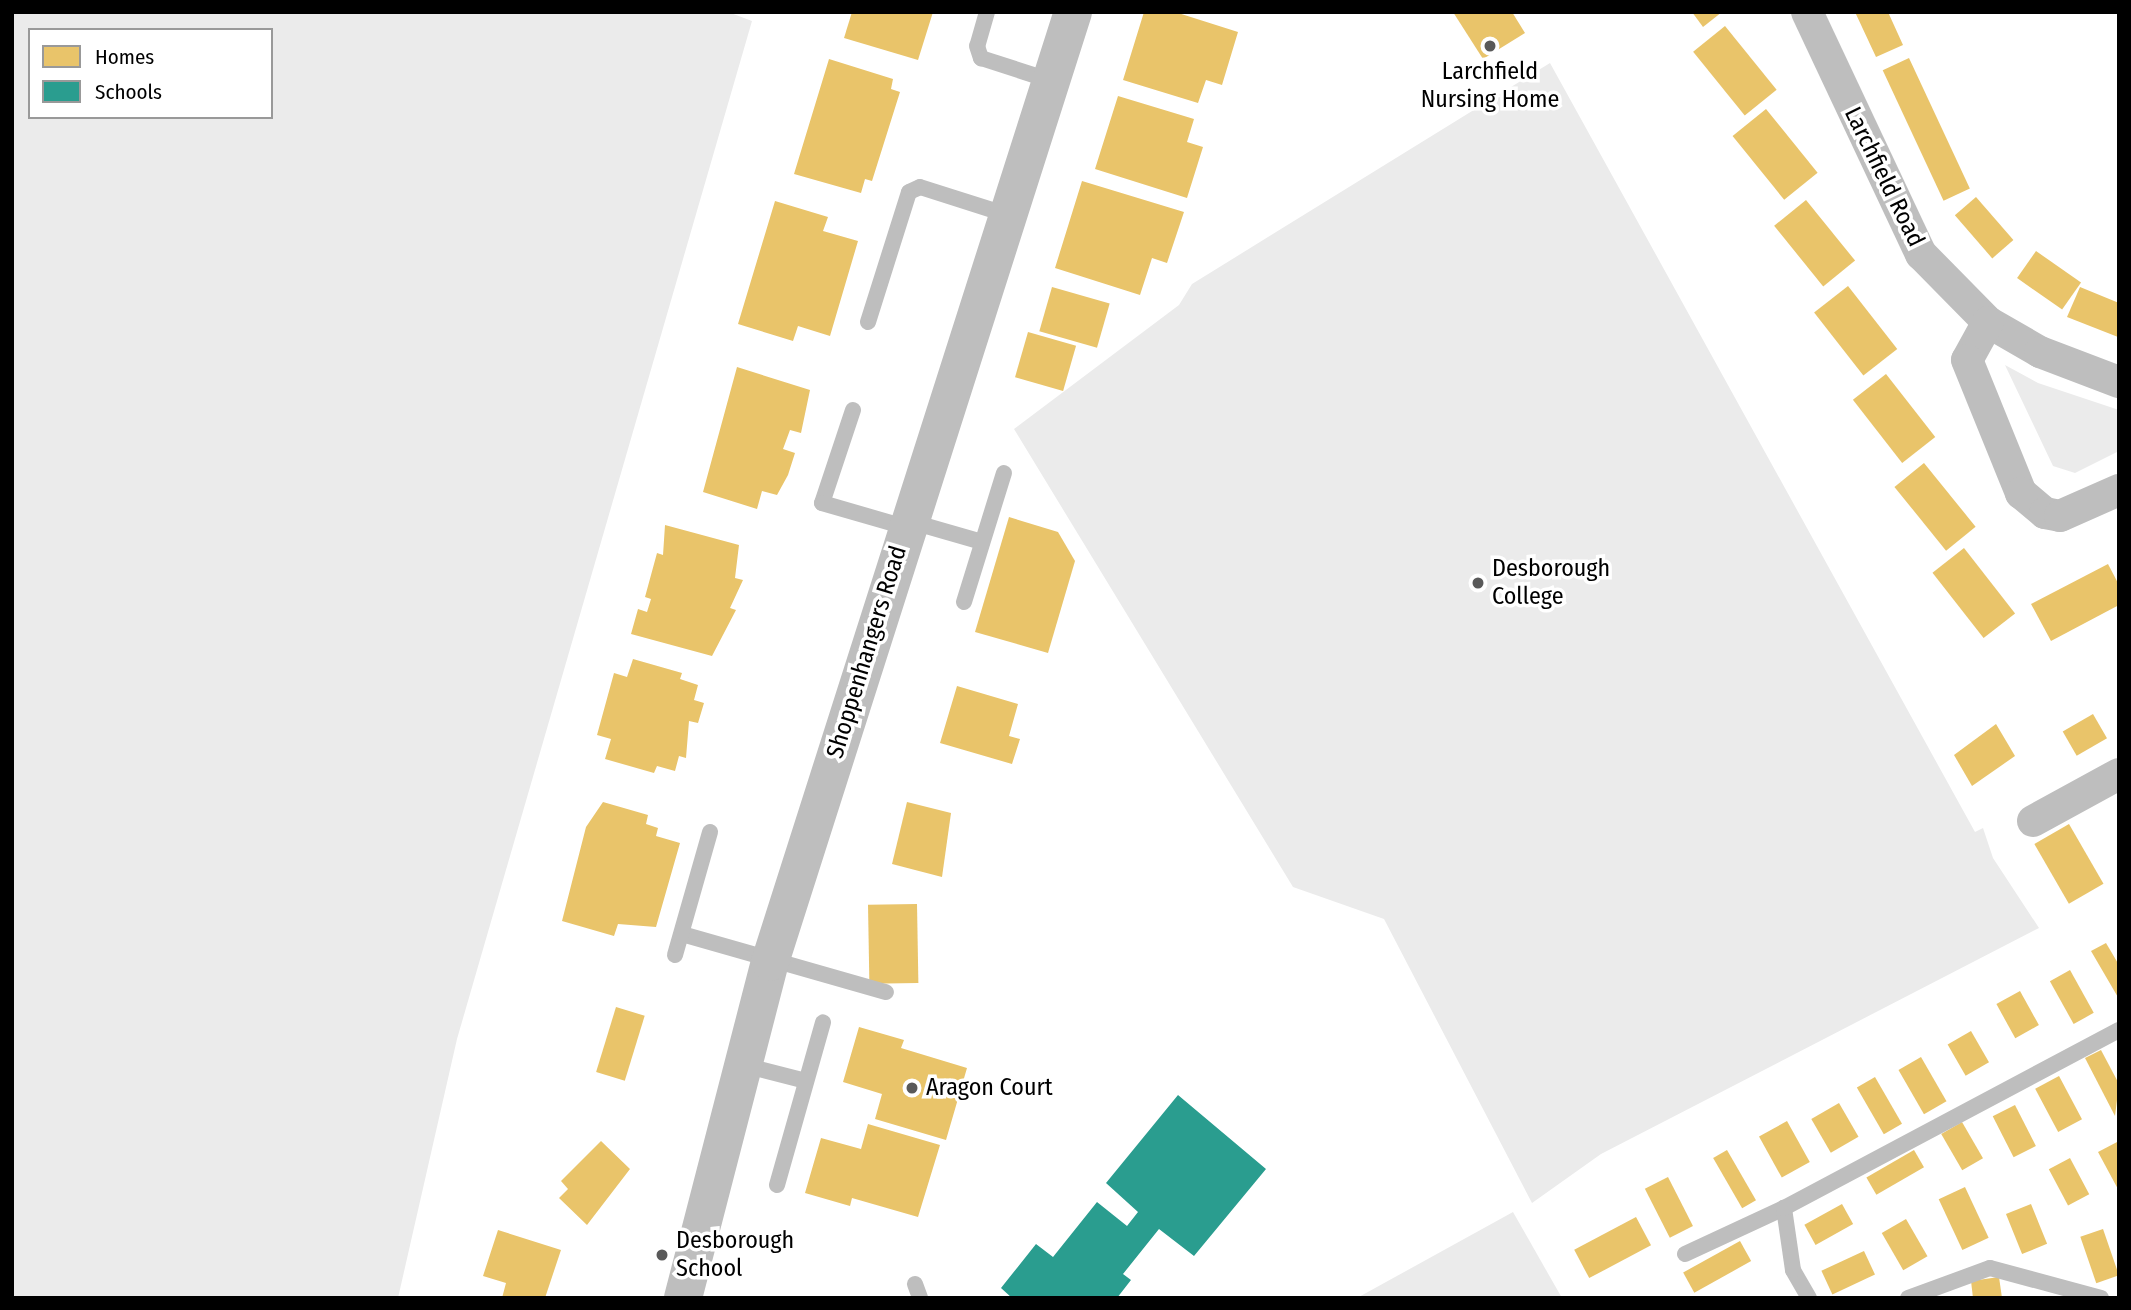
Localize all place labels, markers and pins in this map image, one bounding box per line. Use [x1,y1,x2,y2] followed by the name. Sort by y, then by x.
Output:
[1482,38,1498,54] marker: Larchfield Nursing Home
[1421,58,1559,114] place label: Larchfield Nursing Home
[1492,555,1610,611] place label: Desborough College
[1470,575,1486,591] marker: Desborough College
[926,1074,1053,1102] place label: Aragon Court
[904,1080,920,1096] marker: Aragon Court
[676,1227,794,1283] place label: Desborough School
[654,1247,670,1263] marker: Desborough School

